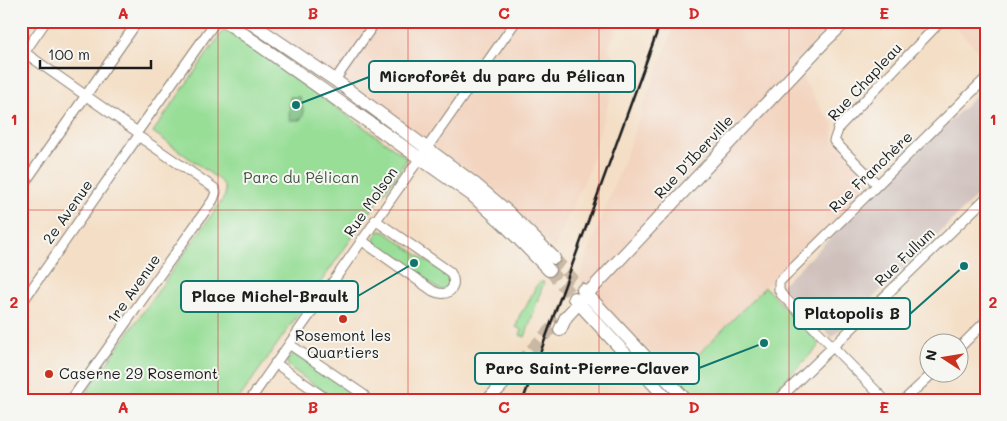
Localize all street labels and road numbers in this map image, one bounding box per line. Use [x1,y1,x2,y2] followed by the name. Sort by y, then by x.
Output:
[823,38,906,125] street label: Rue Chapleau
[649,110,737,203] street label: Rue D'Iberville
[824,126,916,216] street label: Rue Franchère
[339,163,402,240] street label: Rue Molson
[38,175,97,248] street label: 2e Avenue
[870,223,939,290] street label: Rue Fullum
[102,250,164,327] street label: 1re Avenue

